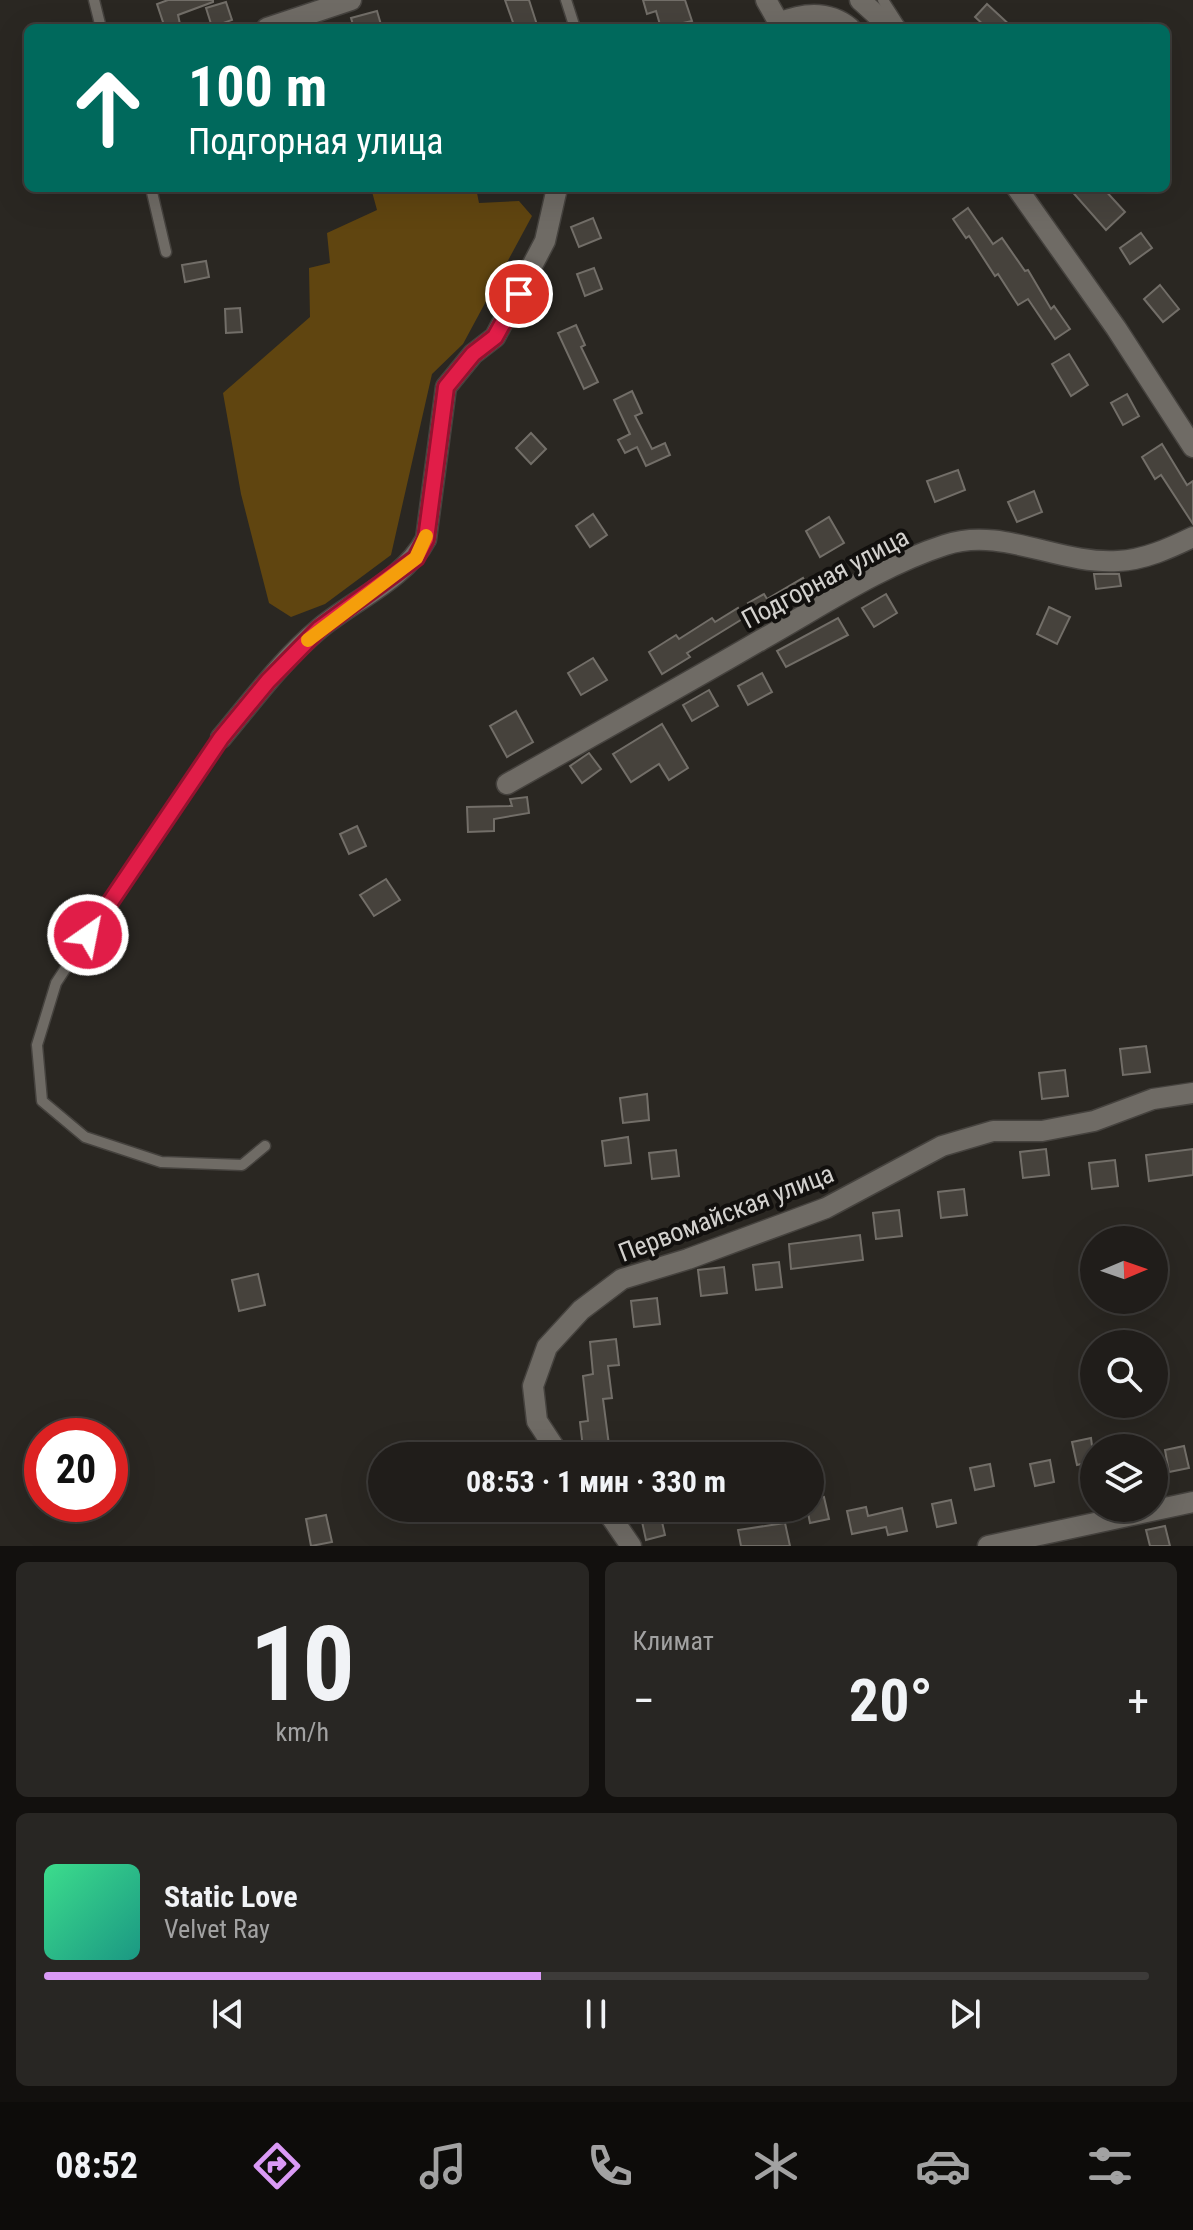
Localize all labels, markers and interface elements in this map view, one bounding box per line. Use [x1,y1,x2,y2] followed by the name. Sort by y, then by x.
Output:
[188,54,327,120] text: 100 m
[56,56,160,160] icon: ahead
[188,121,444,163] text: Подгорная улица
[485,260,553,328] pin
[497,272,541,316] icon: arrive
[736,521,914,635] street label: Подгорная улица
[46,893,130,977] position arrow
[614,1158,838,1268] street label: Первомайская улица
[1080,1226,1168,1314] north arrow
[1080,1226,1168,1522] map controls
[1080,1330,1168,1418] button: search
[24,1418,128,1522] speed limit sign: 20
[1080,1434,1168,1522] button: layers
[466,1464,726,1499] text: 08:53 · 1 мин · 330 m
[250,1604,355,1725] text: 10
[633,1626,714,1656] text: Климат
[849,1665,933,1736] text: 20°
[633,1675,655,1727] text: −
[1127,1675,1149,1727] text: +
[276,1717,329,1747] text: km/h
[164,1879,298,1914] text: Static Love
[164,1914,270,1944] text: Velvet Ray
[206,1992,250,2036] icon: previous
[574,1992,618,2036] icon: pause
[943,1992,987,2036] icon: next
[249,2138,305,2194] icon: directions
[415,2138,471,2194] icon: music
[582,2138,638,2194] icon: phone
[748,2138,804,2194] icon: climate
[915,2138,971,2194] icon: car
[1082,2138,1138,2194] icon: filters
[55,2145,138,2187] text: 08:52

